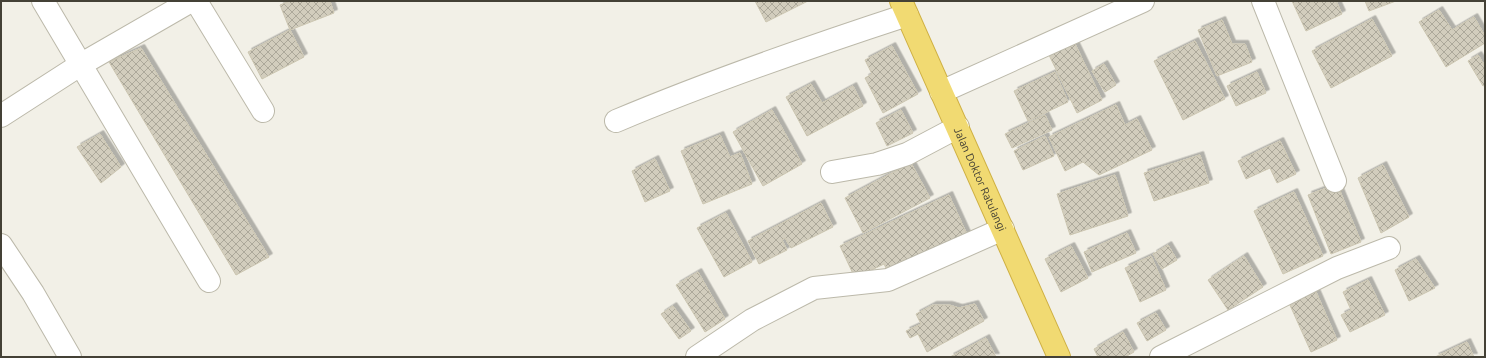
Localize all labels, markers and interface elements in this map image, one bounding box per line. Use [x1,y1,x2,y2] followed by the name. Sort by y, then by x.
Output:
[952,125,1008,233] street label: Jalan Doktor Ratulangi

